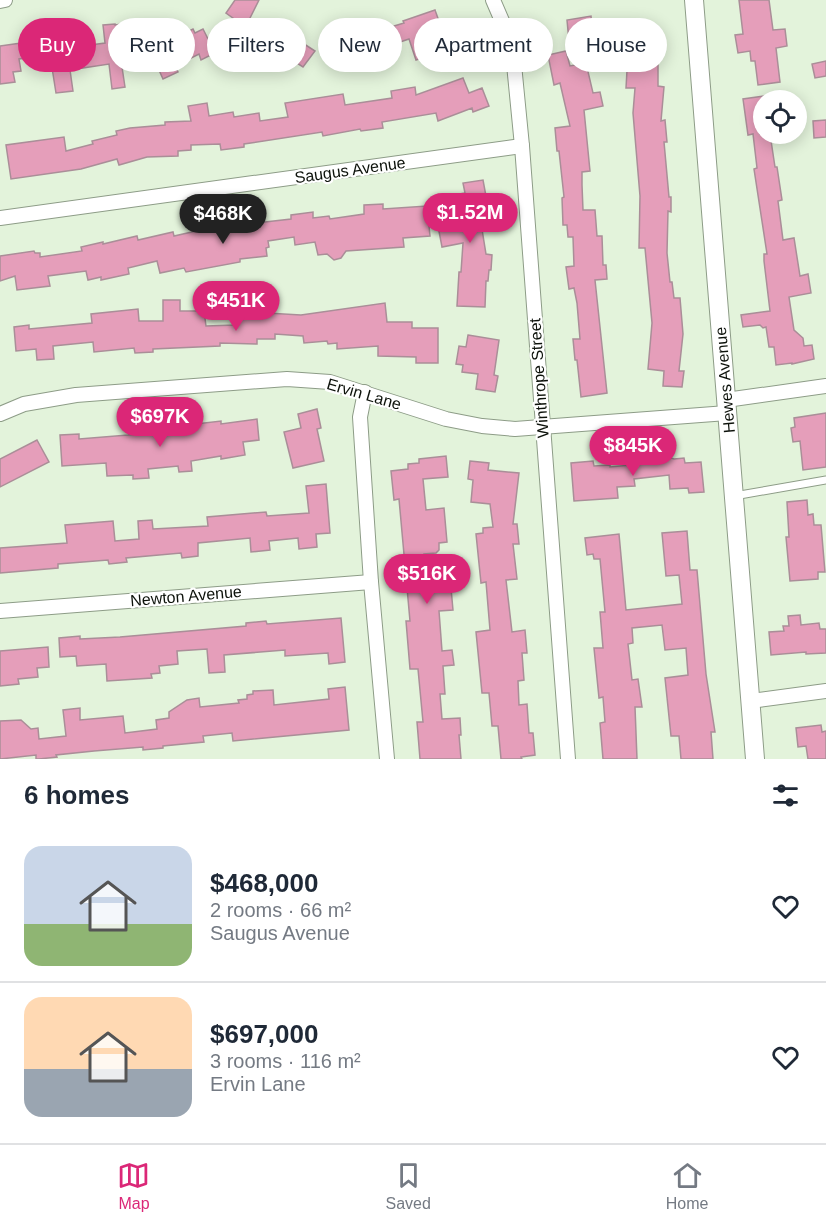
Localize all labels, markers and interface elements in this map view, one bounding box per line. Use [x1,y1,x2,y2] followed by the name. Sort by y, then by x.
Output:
[18,18,96,72] chip: Buy
[108,18,195,72] chip: Rent
[207,18,306,72] chip: Filters
[318,18,402,72] chip: New
[414,18,553,72] chip: Apartment
[565,18,667,72] chip: House
[753,90,807,144] map controls
[753,90,807,144] button: locate
[293,154,407,186] street label: Saugus Avenue
[421,193,519,244] pin: $1.52M
[181,194,265,245] pin: $468K
[437,201,503,223] text: $1.52M
[194,202,252,224] text: $468K
[194,281,278,332] pin: $451K
[207,289,265,311] text: $451K
[526,317,552,438] street label: Winthrope Street
[712,326,738,434] street label: Hewes Avenue
[325,375,403,413] street label: Ervin Lane
[118,397,202,448] pin: $697K
[131,405,189,427] text: $697K
[591,426,675,477] pin: $845K
[604,434,662,456] text: $845K
[385,554,469,605] pin: $516K
[398,562,456,584] text: $516K
[130,583,243,609] street label: Newton Avenue
[769,779,802,812] icon: filters
[24,780,130,810] text: 6 homes
[210,868,318,898] text: $468,000
[72,870,144,942] icon: home
[769,890,802,923] icon: heart
[210,899,351,921] text: 2 rooms · 66 m²
[210,922,350,944] text: Saugus Avenue
[210,1019,318,1049] text: $697,000
[72,1021,144,1093] icon: home
[769,1041,802,1074] icon: heart
[210,1050,361,1072] text: 3 rooms · 116 m²
[210,1073,306,1095] text: Ervin Lane
[117,1159,150,1213] tab: Map
[385,1159,431,1213] tab: Saved
[666,1159,708,1213] tab: Home

